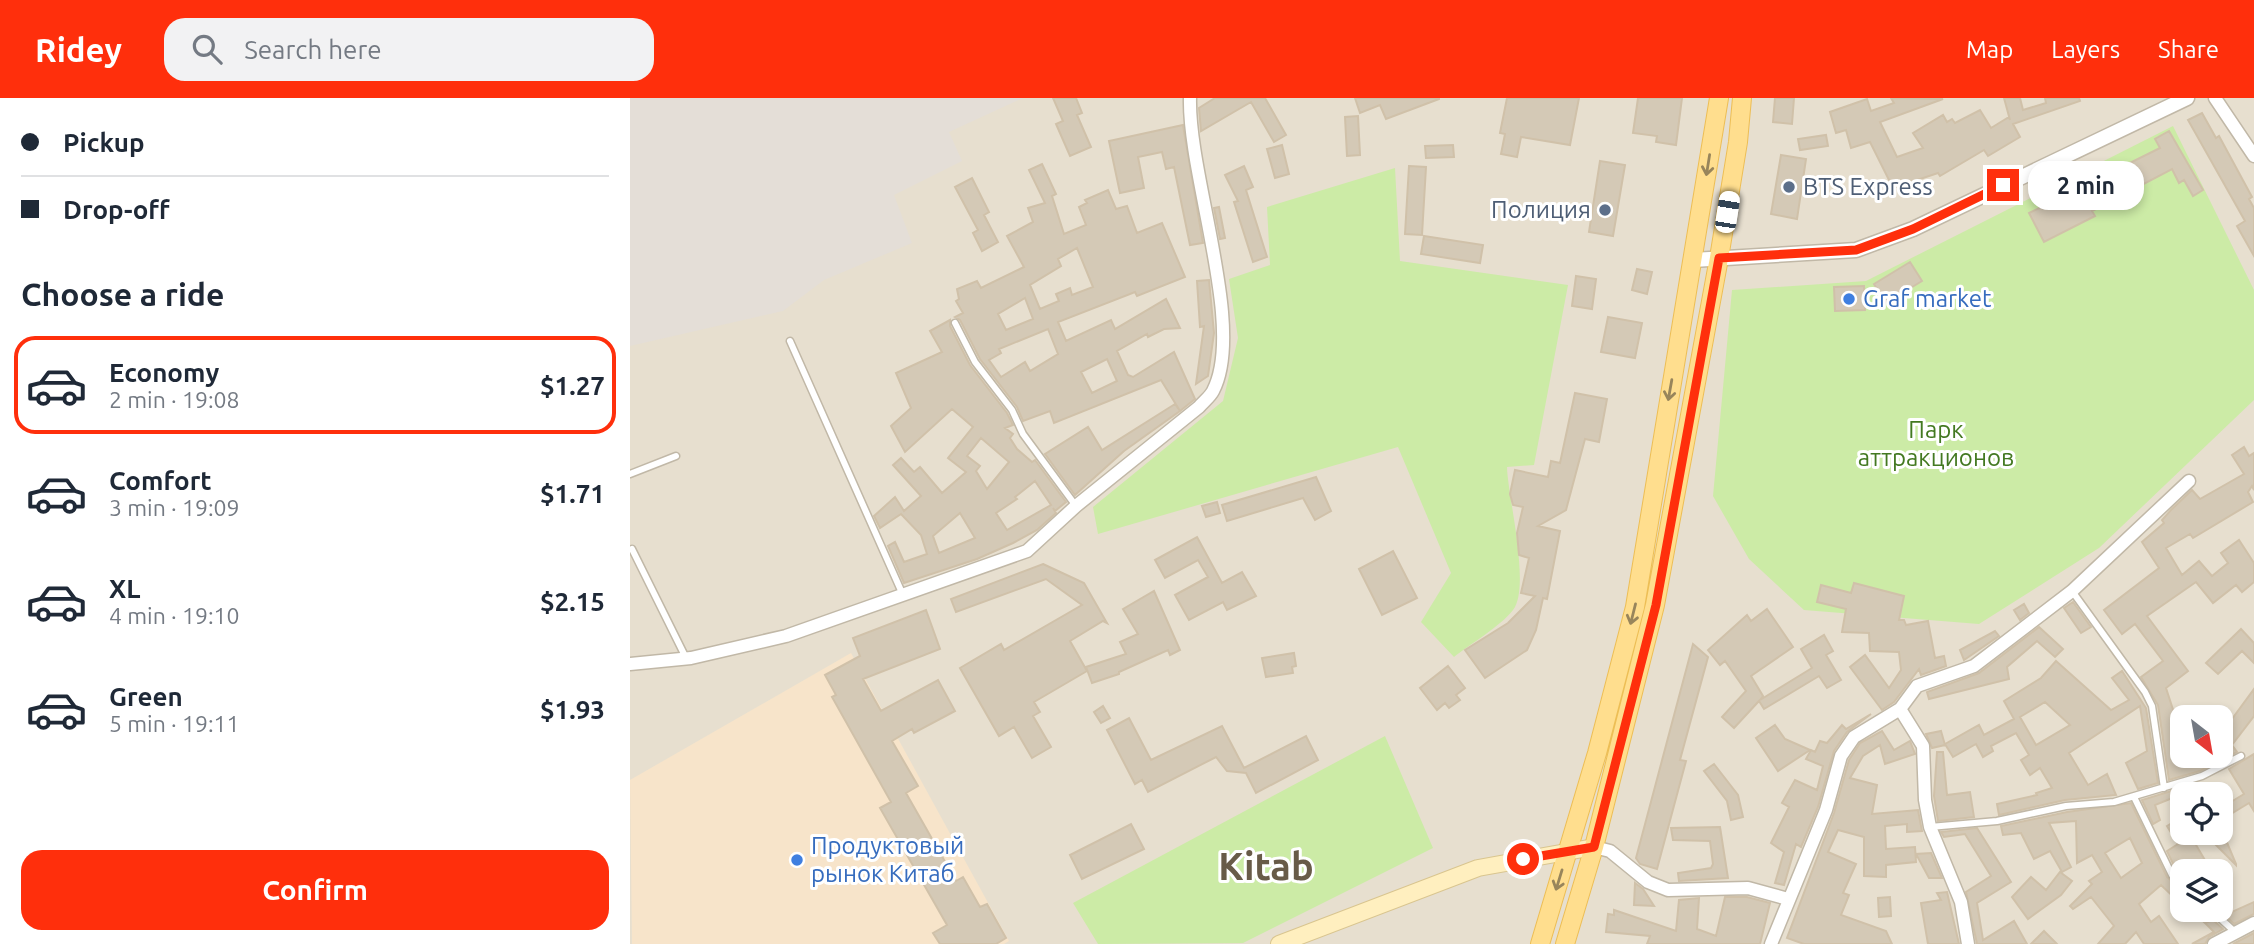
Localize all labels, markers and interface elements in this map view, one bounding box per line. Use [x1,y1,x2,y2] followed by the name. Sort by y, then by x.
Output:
[164,18,654,81] search box
[188,30,226,68] icon: search
[35,31,122,68] text: Ridey
[244,35,382,64] text: Search here
[1966,36,2013,63] text: Map
[2051,36,2120,63] text: Layers
[2158,36,2219,63] text: Share
[63,128,145,157] text: Pickup
[1701,153,1714,176] one-way arrow
[2028,160,2143,210] callout: 2 min
[1987,169,2019,201] route end
[1803,173,1933,200] place label: BTS Express
[2057,173,2115,198] text: 2 min
[1781,179,1797,195] marker: BTS Express
[1714,190,1741,234] car
[63,195,170,224] text: Drop-off
[1491,196,1591,223] place label: Полиция
[1597,202,1613,218] marker: Полиция
[21,276,224,312] text: Choose a ride
[1863,285,1992,312] place label: Graf market
[1841,291,1857,307] marker: Graf market
[25,354,88,417] icon: car
[109,358,219,387] text: Economy
[540,371,605,400] text: $1.27
[1663,378,1676,401] one-way arrow
[109,387,240,412] text: 2 min · 19:08
[1858,416,2014,471] park label: Парк аттракционов
[25,462,88,525] icon: car
[109,466,212,495] text: Comfort
[540,479,605,508] text: $1.71
[109,495,240,520] text: 3 min · 19:09
[25,570,88,633] icon: car
[109,574,140,603] text: XL
[540,587,605,616] text: $2.15
[1626,602,1639,625] one-way arrow
[109,603,240,628] text: 4 min · 19:10
[25,678,88,741] icon: car
[109,682,183,711] text: Green
[540,695,605,724] text: $1.93
[2170,705,2233,768] north arrow
[2170,705,2233,922] map controls
[109,711,240,736] text: 5 min · 19:11
[2170,782,2233,845] button: locate
[811,832,964,887] place label: Продуктовый рынок Китаб
[1507,843,1539,875] route start
[1218,845,1314,887] district label: Kitab
[21,850,609,930] button: Confirm
[789,852,805,868] marker: Продуктовый рынок Китаб
[2170,859,2233,922] button: layers
[1551,869,1564,891] one-way arrow

